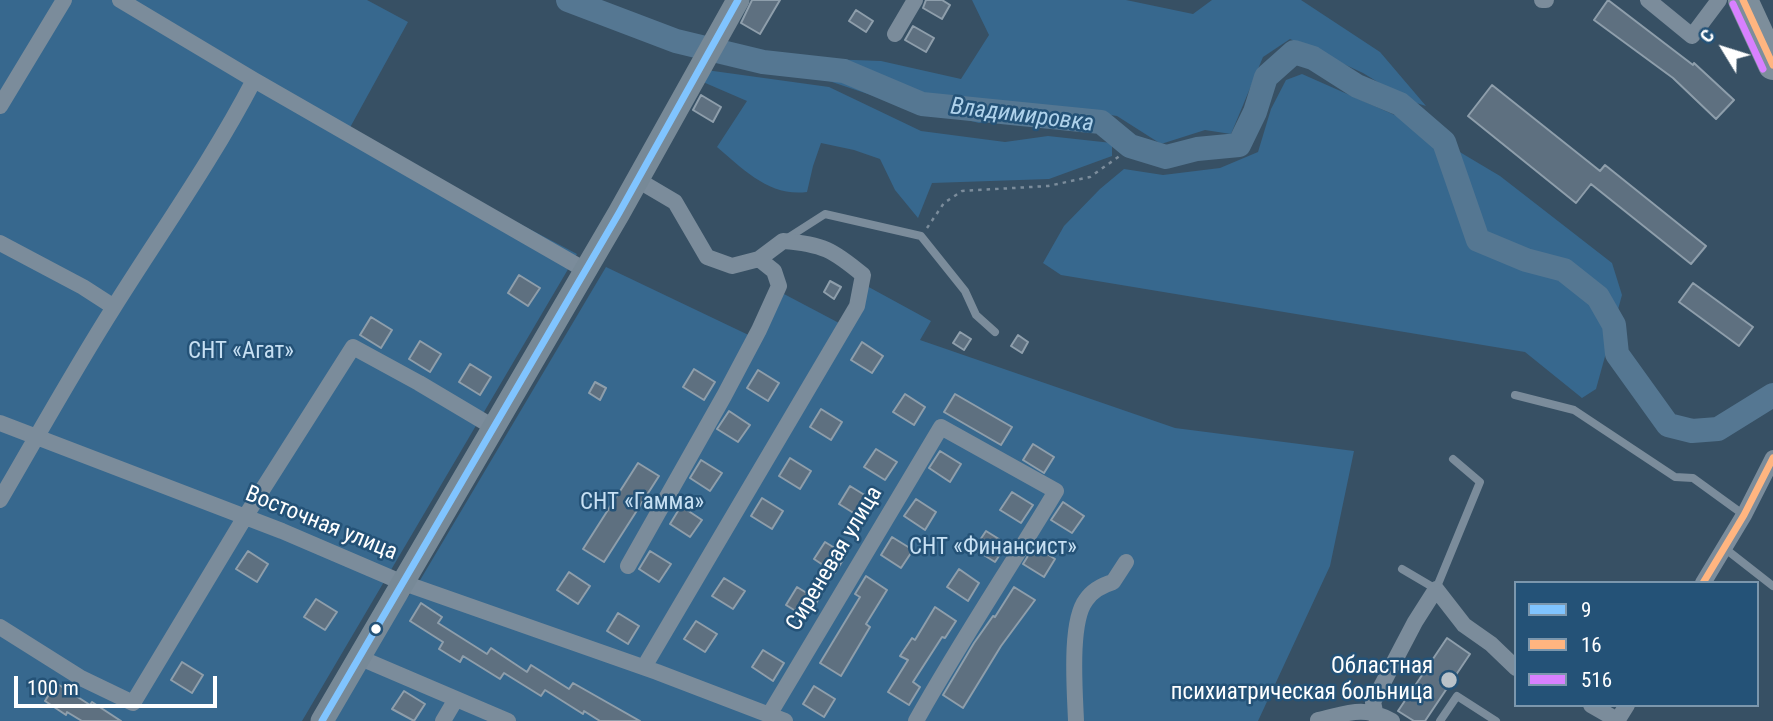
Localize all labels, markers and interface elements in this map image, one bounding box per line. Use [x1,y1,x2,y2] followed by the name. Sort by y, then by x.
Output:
[1689,14,1759,84] north arrow
[1695,24,1719,47] text: С
[949,93,1095,139] water label: Владимировка
[188,338,294,366] park label: СНТ «Агат»
[241,481,401,567] street label: Восточная улица
[781,482,889,636] street label: Сиреневая улица
[580,489,704,517] park label: СНТ «Гамма»
[909,534,1077,562] park label: СНТ «Финансист»
[1514,581,1759,707] legend
[1581,598,1591,622] text: 9
[369,622,383,636] unlabelled marker
[1581,633,1602,657] text: 16
[1171,653,1433,707] place label: Областная психиатрическая больница
[18,662,220,706] scale bar
[1581,668,1612,692] text: 516
[1439,670,1459,690] marker: Областная психиатрическая больница
[27,676,79,700] text: 100 m

